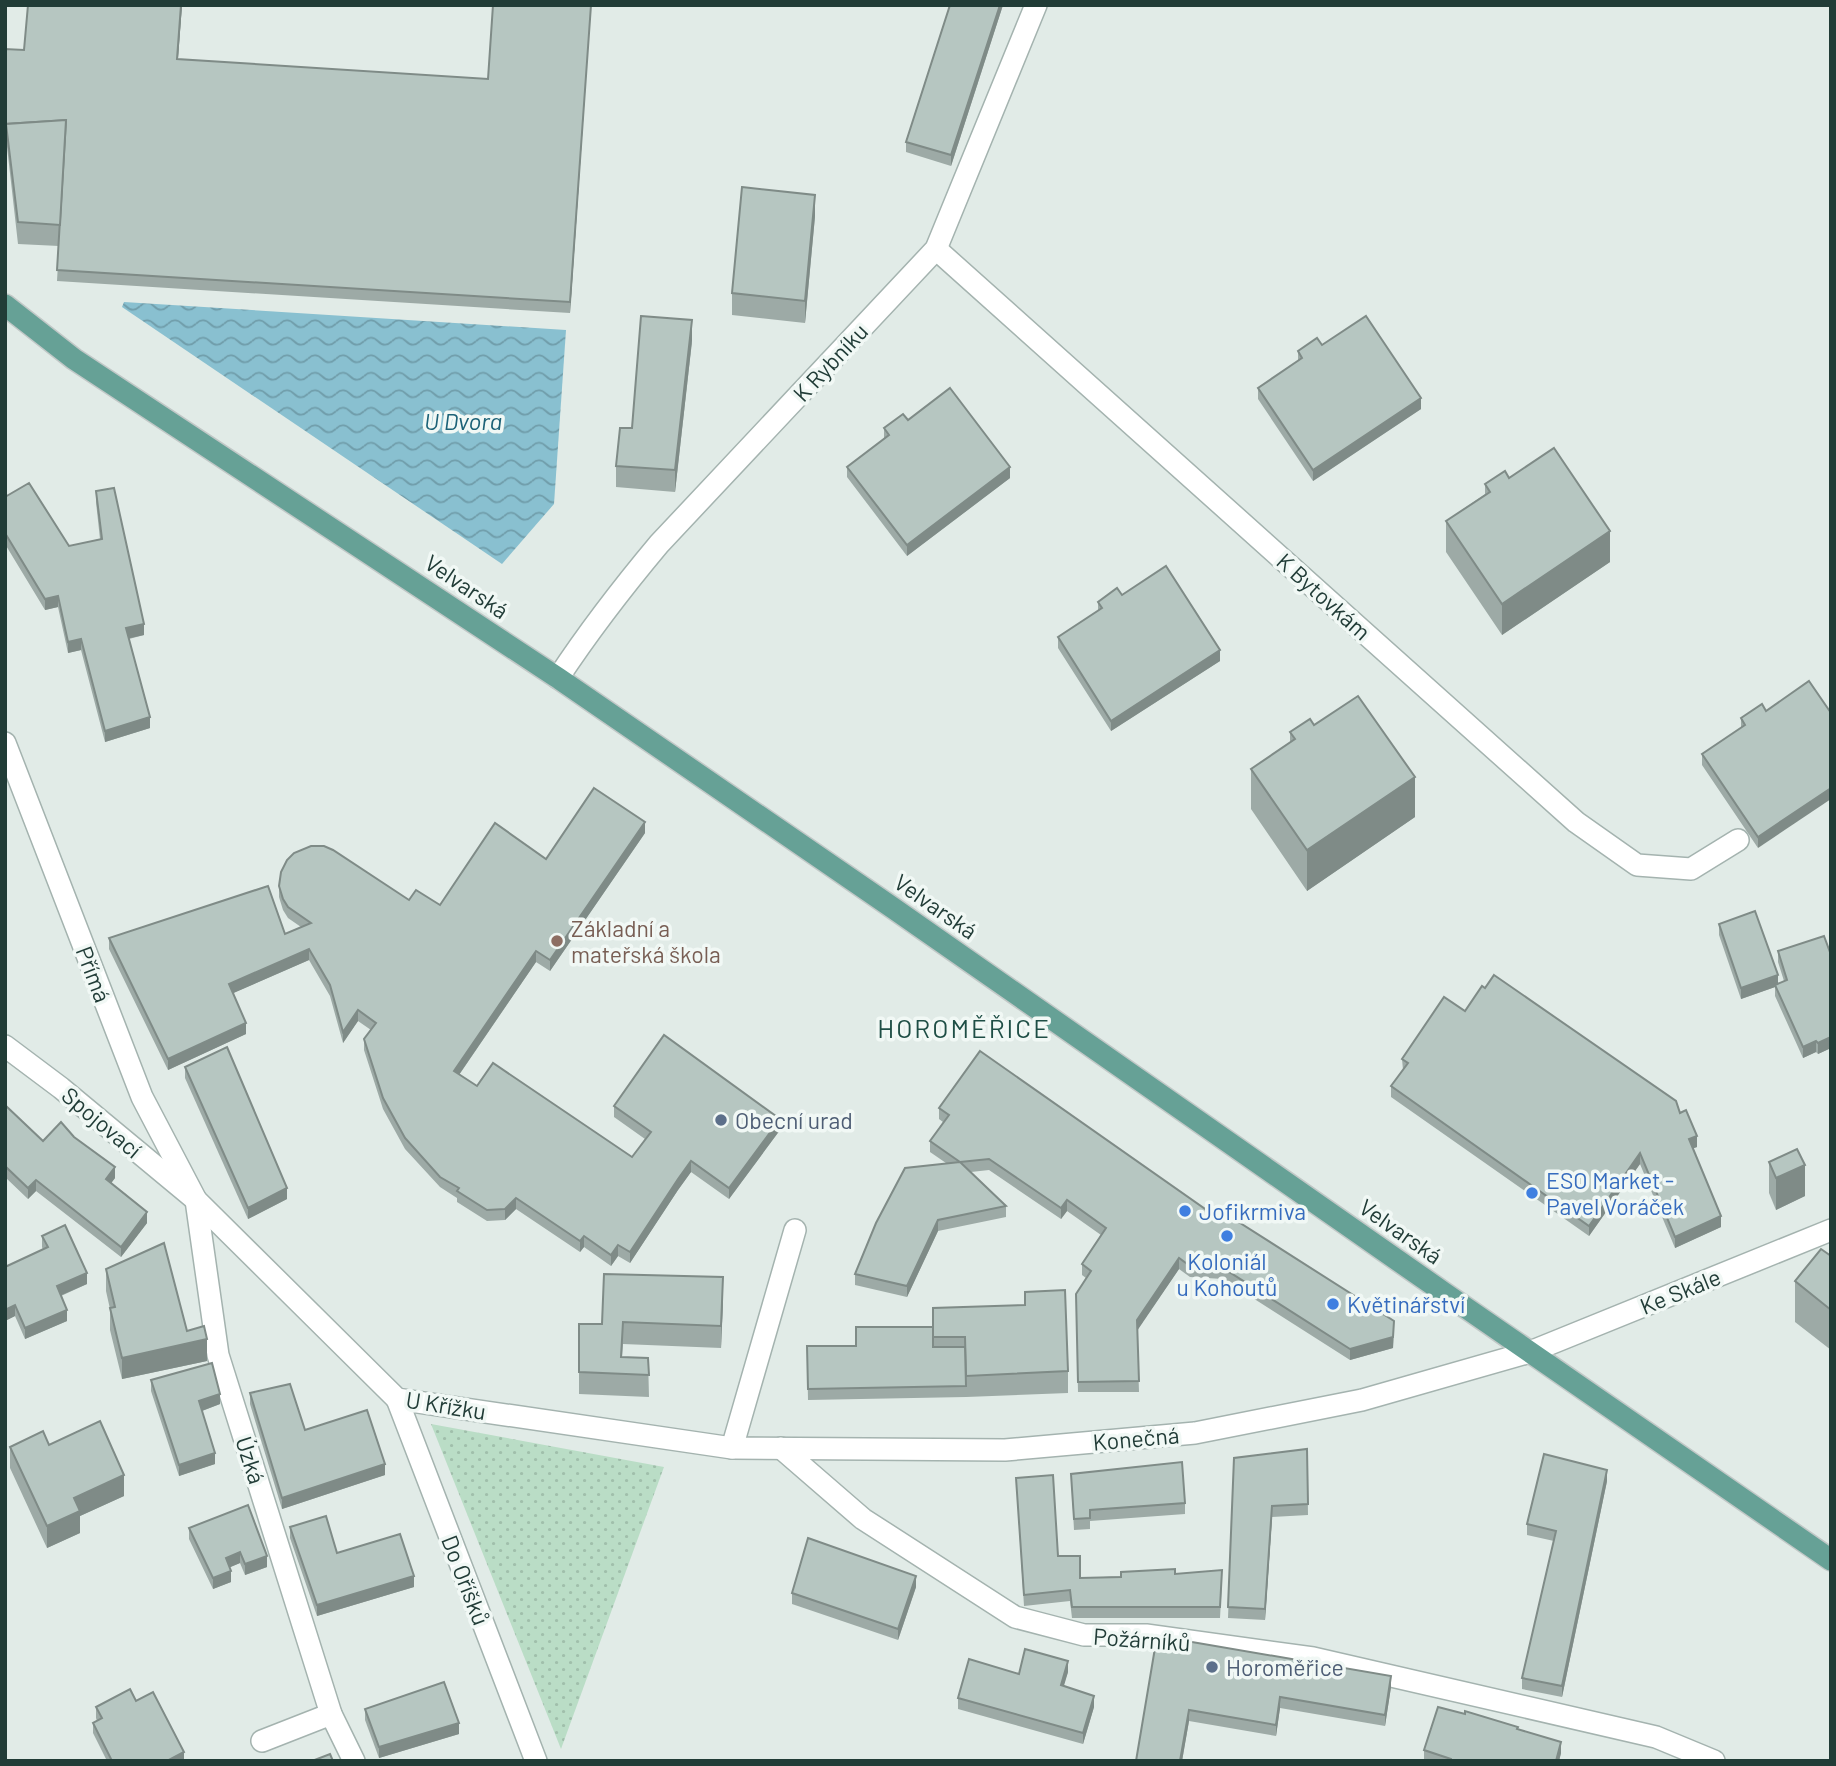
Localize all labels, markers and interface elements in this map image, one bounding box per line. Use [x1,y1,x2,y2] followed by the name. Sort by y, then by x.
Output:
[787,317,873,407] street label: K Rybníku
[424,406,502,435] water label: U Dvora
[1271,547,1377,645] street label: K Bytovkám
[420,548,514,624] street label: Velvarská
[889,867,983,945] street label: Velvarská
[571,914,721,968] place label: Základní a mateřská škola
[549,933,565,949] marker: Základní a mateřská škola
[71,942,117,1006] street label: Přímá
[877,1012,1051,1043] district label: HOROMĚŘICE
[56,1081,148,1163] street label: Spojovací
[735,1106,853,1134] place label: Obecní urad
[713,1112,729,1128] marker: Obecní urad
[1546,1166,1684,1220] place label: ESO Market - Pavel Voráček
[1524,1185,1540,1201] marker: ESO Market - Pavel Voráček
[1354,1192,1448,1270] street label: Velvarská
[1199,1197,1306,1225] place label: Jofikrmiva
[1177,1203,1193,1219] marker: Jofikrmiva
[1219,1228,1235,1244] marker: Koloniál u Kohoutů
[1176,1247,1278,1301] place label: Koloniál u Kohoutů
[1636,1262,1724,1320] street label: Ke Skále
[1347,1290,1465,1318] place label: Květinářství
[1325,1296,1341,1312] marker: Květinářství
[404,1385,488,1425] street label: U Křížku
[1092,1420,1180,1456] street label: Konečná
[230,1433,272,1487] street label: Úzká
[436,1531,496,1629] street label: Do Oříšků
[1093,1622,1191,1656] street label: Požárníků
[1226,1653,1344,1681] place label: Horoměřice
[1204,1659,1220,1675] marker: Horoměřice

